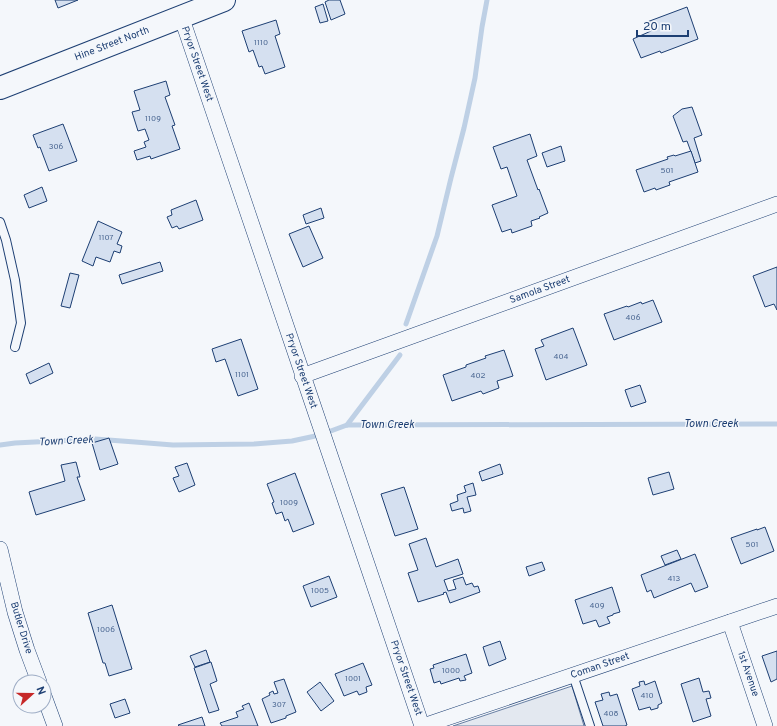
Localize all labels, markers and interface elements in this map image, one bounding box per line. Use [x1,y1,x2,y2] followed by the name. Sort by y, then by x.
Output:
[637,12,688,38] scale bar
[643,19,671,35] text: 20 m
[73,24,151,64] street label: Hine Street North
[178,25,216,104] street label: Pryor Street West
[254,38,268,48] house number: 1110
[145,114,161,124] house number: 1109
[49,142,64,152] house number: 306
[660,166,674,176] house number: 501
[98,233,114,243] house number: 1107
[508,273,572,307] street label: Samola Street
[626,313,641,323] house number: 406
[282,332,320,411] street label: Pryor Street West
[553,352,569,362] house number: 404
[235,370,249,380] house number: 1101
[471,371,486,381] house number: 402
[684,417,739,431] water label: Town Creek
[360,418,415,432] water label: Town Creek
[38,433,94,449] water label: Town Creek
[280,498,298,508] house number: 1009
[745,540,759,550] house number: 501
[668,574,681,584] house number: 413
[311,586,329,596] house number: 1005
[7,600,35,656] street label: Butler Drive
[590,601,605,611] house number: 409
[97,625,115,635] house number: 1006
[387,639,425,718] street label: Pryor Street West
[569,650,631,682] street label: Coman Street
[734,650,762,698] street label: 1st Avenue
[442,666,460,676] house number: 1000
[12,674,52,714] north arrow
[345,674,361,684] house number: 1001
[32,685,48,697] text: N
[640,691,654,701] house number: 410
[272,700,286,710] house number: 307
[604,709,619,719] house number: 408

